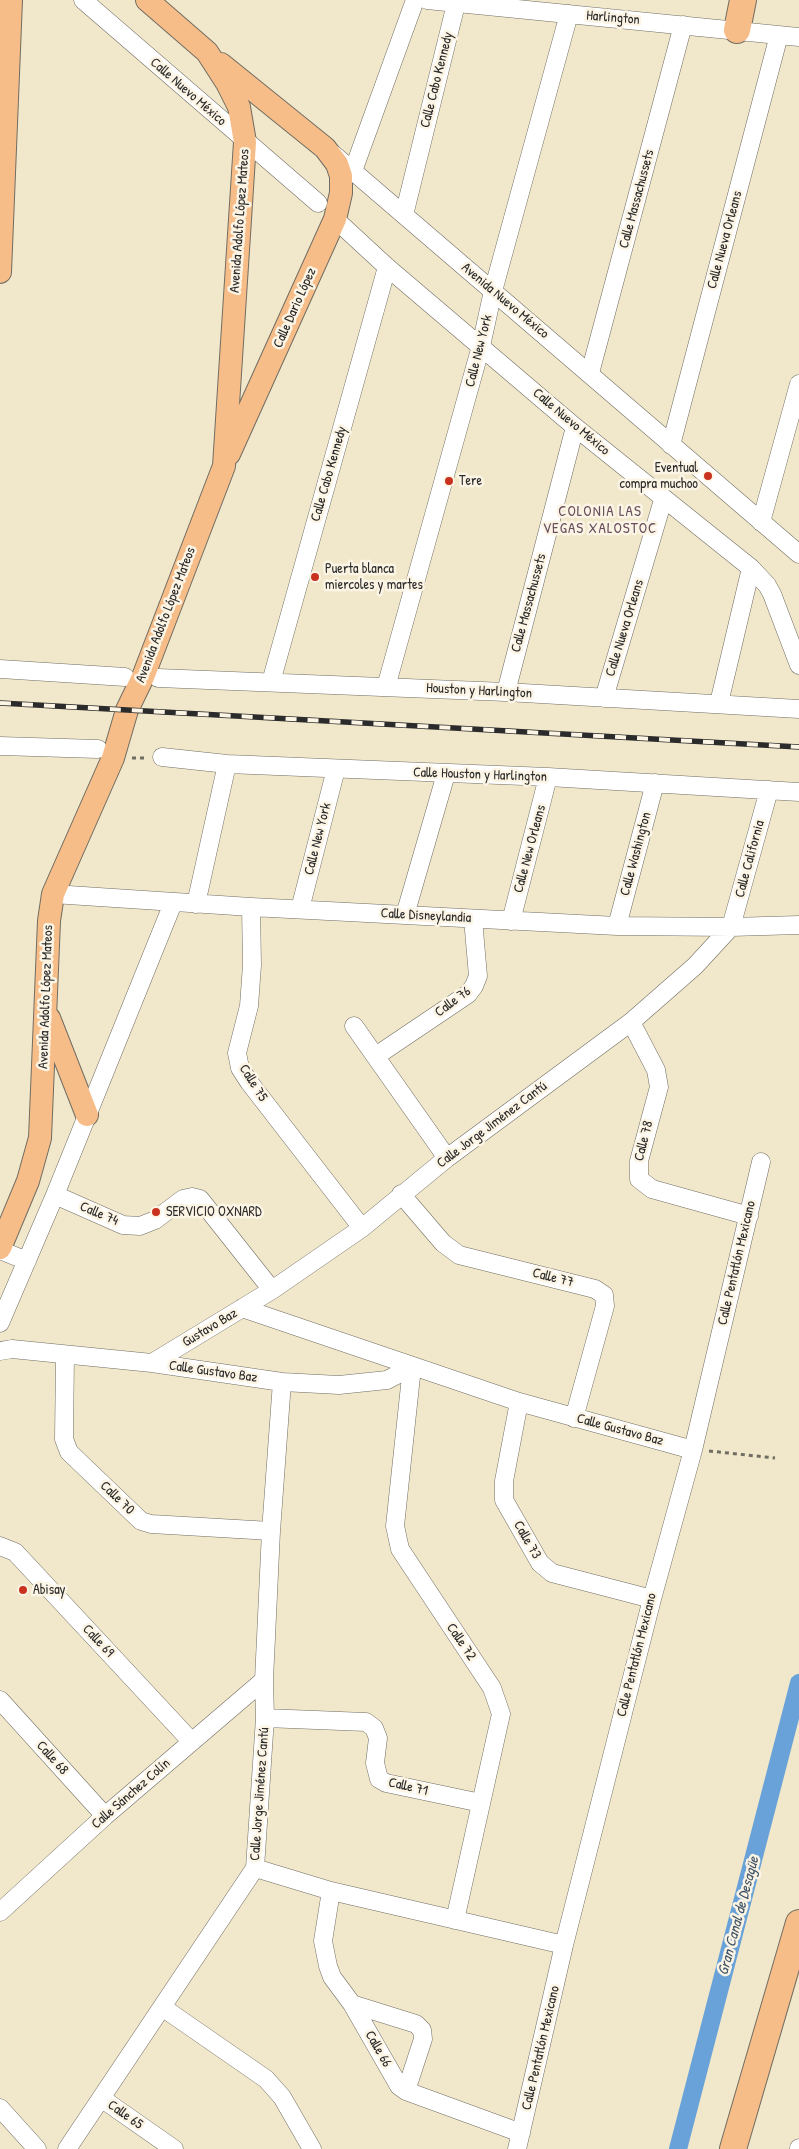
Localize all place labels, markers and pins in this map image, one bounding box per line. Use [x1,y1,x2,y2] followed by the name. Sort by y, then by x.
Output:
[620,460,698,492] place label: Eventual compra muchoo
[702,470,714,482] marker: Eventual compra muchoo
[459,473,482,489] place label: Tere
[443,475,455,487] marker: Tere
[325,561,423,594] place label: Puerta blanca miercoles y martes
[309,571,321,583] marker: Puerta blanca miercoles y martes
[166,1204,262,1220] place label: SERVICIO OXNARD
[150,1206,162,1218] marker: SERVICIO OXNARD
[33,1582,66,1598] place label: Abisay
[17,1584,29,1596] marker: Abisay

